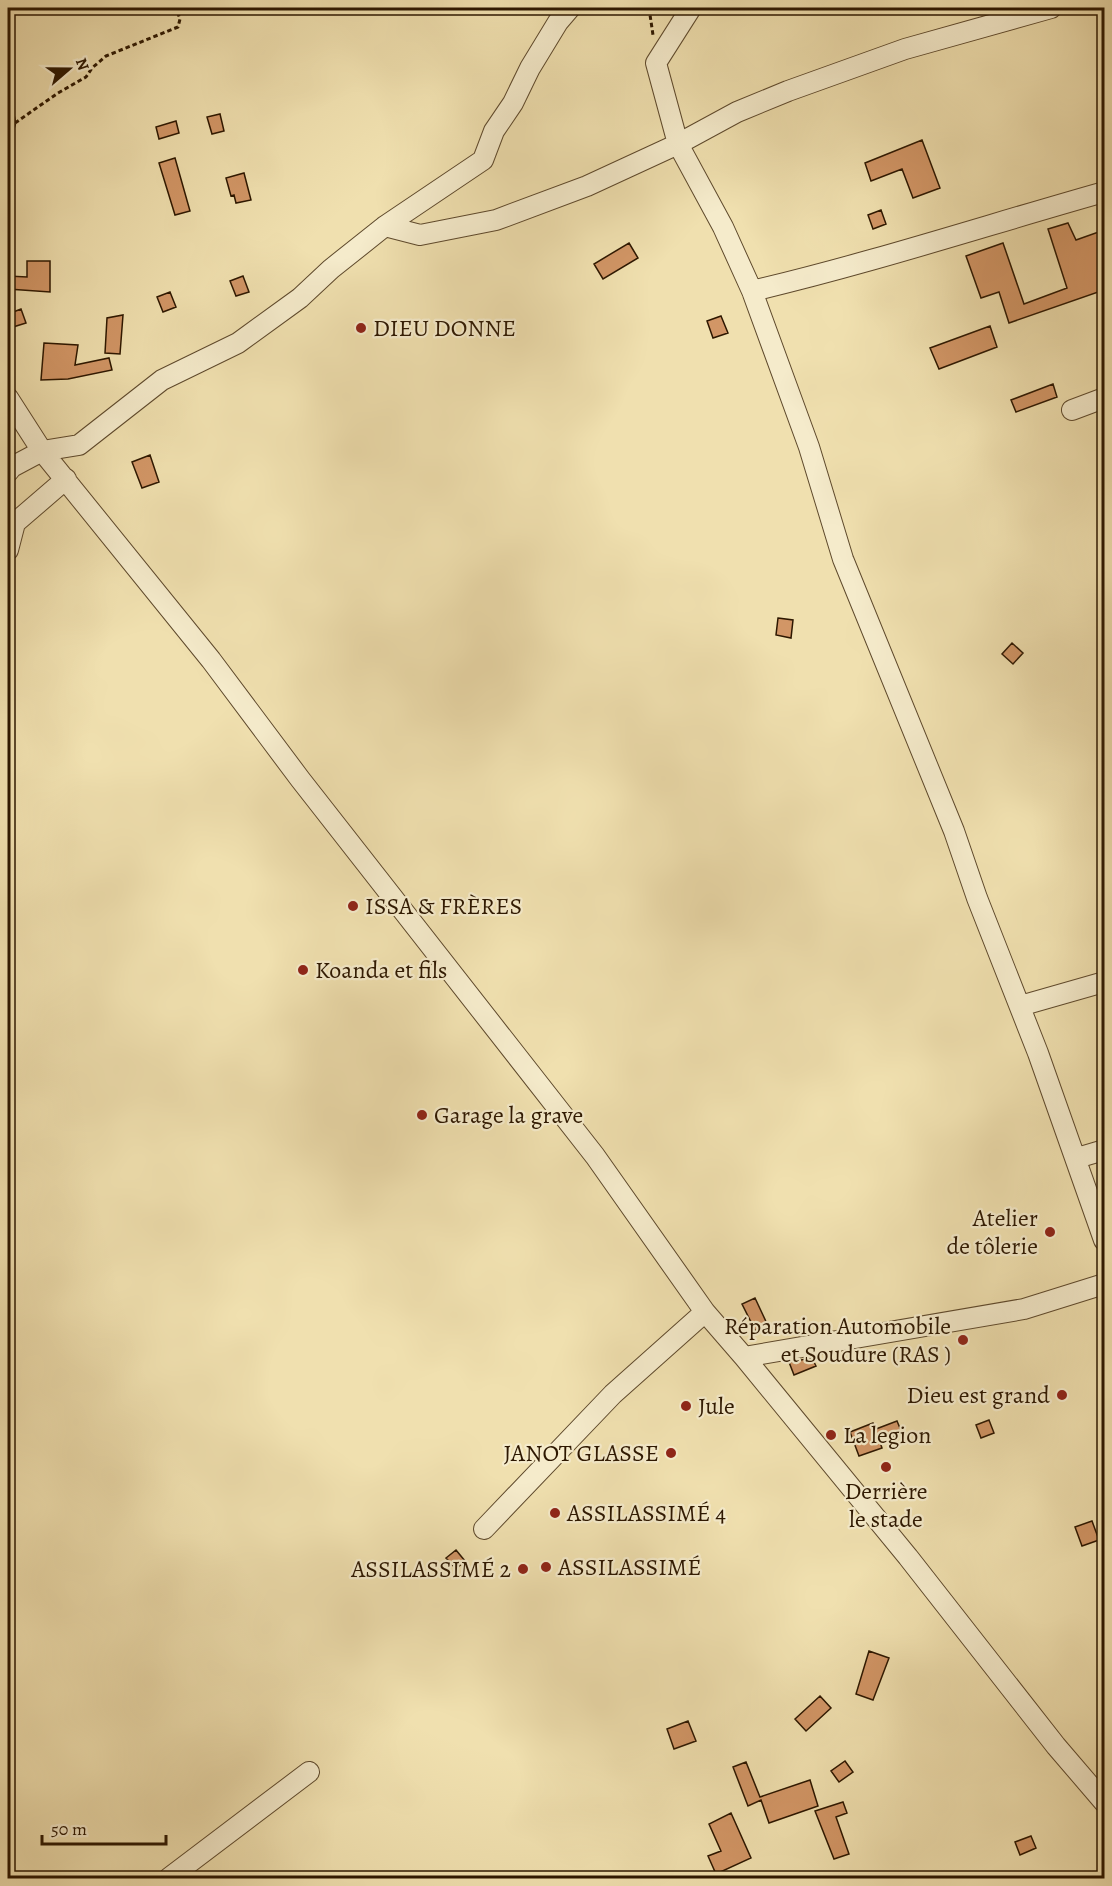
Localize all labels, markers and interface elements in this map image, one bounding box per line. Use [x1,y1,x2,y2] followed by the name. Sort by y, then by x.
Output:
[39,39,99,99] north arrow
[70,55,95,74] text: N
[373,312,516,344] place label: DIEU DONNE
[354,321,368,335] marker: DIEU DONNE
[365,890,522,922] place label: ISSA & FRÈRES
[346,899,360,913] marker: ISSA & FRÈRES
[315,954,447,986] place label: Koanda et fils
[296,963,310,977] marker: Koanda et fils
[434,1099,583,1131] place label: Garage la grave
[415,1108,429,1122] marker: Garage la grave
[946,1202,1038,1262] place label: Atelier de tôlerie
[1043,1225,1057,1239] marker: Atelier de tôlerie
[724,1310,951,1370] place label: Réparation Automobile et Soudure (RAS )
[956,1333,970,1347] marker: Réparation Automobile et Soudure (RAS )
[907,1379,1050,1411] place label: Dieu est grand
[1055,1388,1069,1402] marker: Dieu est grand
[698,1390,735,1422] place label: Jule
[679,1399,693,1413] marker: Jule
[843,1419,931,1451] place label: La legion
[824,1428,838,1442] marker: La legion
[504,1437,659,1469] place label: JANOT GLASSE
[664,1446,678,1460] marker: JANOT GLASSE
[879,1460,893,1474] marker: Derrière le stade
[844,1475,928,1535] place label: Derrière le stade
[566,1497,726,1529] place label: ASSILASSIMÉ 4
[548,1506,562,1520] marker: ASSILASSIMÉ 4
[557,1551,702,1583] place label: ASSILASSIMÉ
[350,1553,511,1585] place label: ASSILASSIMÉ 2
[539,1560,553,1574] marker: ASSILASSIMÉ
[516,1562,530,1576] marker: ASSILASSIMÉ 2
[42,1808,166,1846] scale bar
[51,1817,87,1841] text: 50 m

